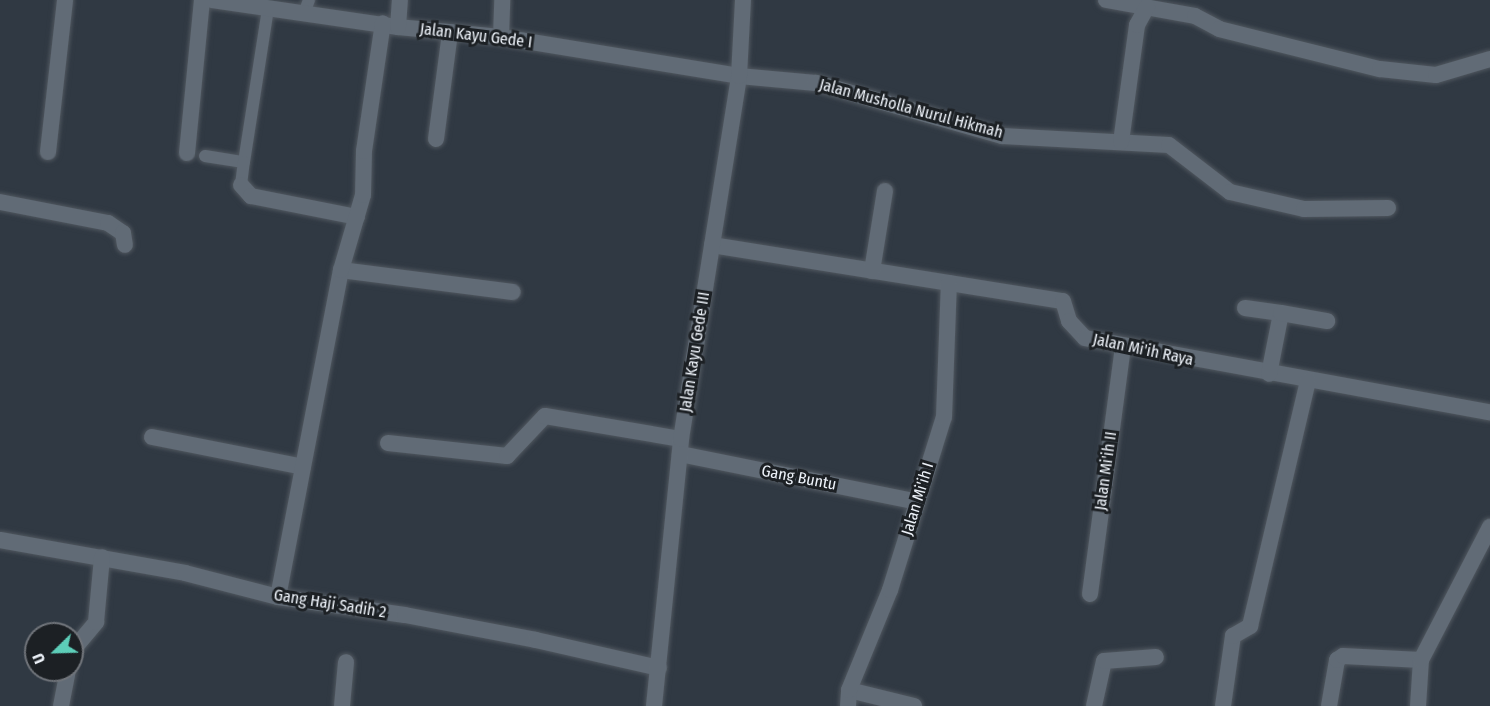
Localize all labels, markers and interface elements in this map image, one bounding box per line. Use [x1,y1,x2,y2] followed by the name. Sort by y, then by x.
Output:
[419,20,533,52] street label: Jalan Kayu Gede I
[817,75,1005,143] street label: Jalan Musholla Nurul Hikmah
[676,291,714,413] street label: Jalan Kayu Gede III
[1091,330,1195,370] street label: Jalan Mi'ih Raya
[1091,430,1121,512] street label: Jalan Mi'ih II
[898,460,938,538] street label: Jalan Mi'ih I
[760,461,838,495] street label: Gang Buntu
[272,586,388,622] street label: Gang Haji Sadih 2
[24,622,84,682] north arrow
[28,650,49,666] text: U

